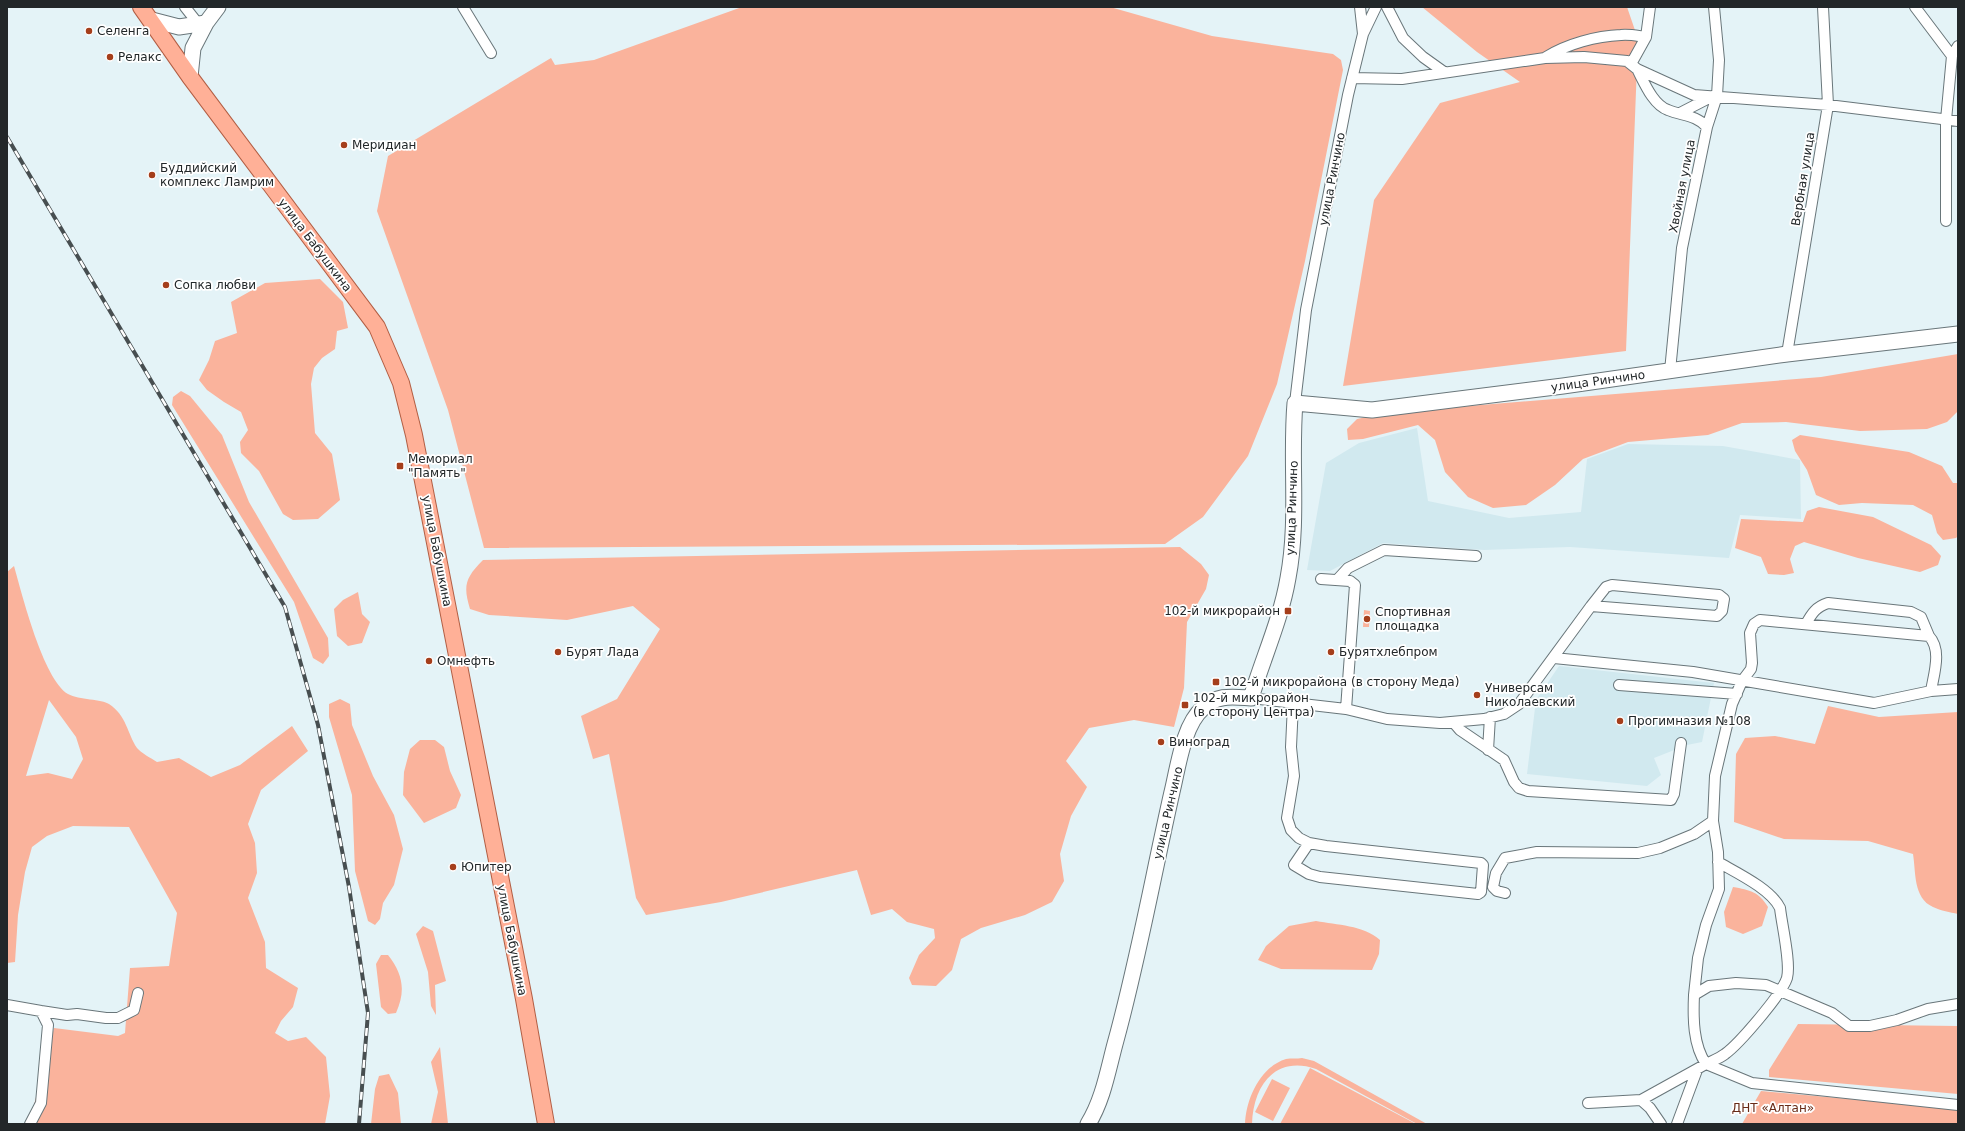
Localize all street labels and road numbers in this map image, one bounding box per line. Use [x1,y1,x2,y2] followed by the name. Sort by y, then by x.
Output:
[1316,131,1348,227] street label: улица Ринчино
[1789,131,1817,227] street label: Вербная улица
[1666,138,1698,234] street label: Хвойная улица
[275,196,355,294] street label: улица Бабушкина
[1550,367,1646,395] street label: улица Ринчино
[1283,460,1301,556] street label: улица Ринчино
[419,494,455,608] street label: улица Бабушкина
[1151,765,1185,861] street label: улица Ринчино
[494,883,530,997] street label: улица Бабушкина

